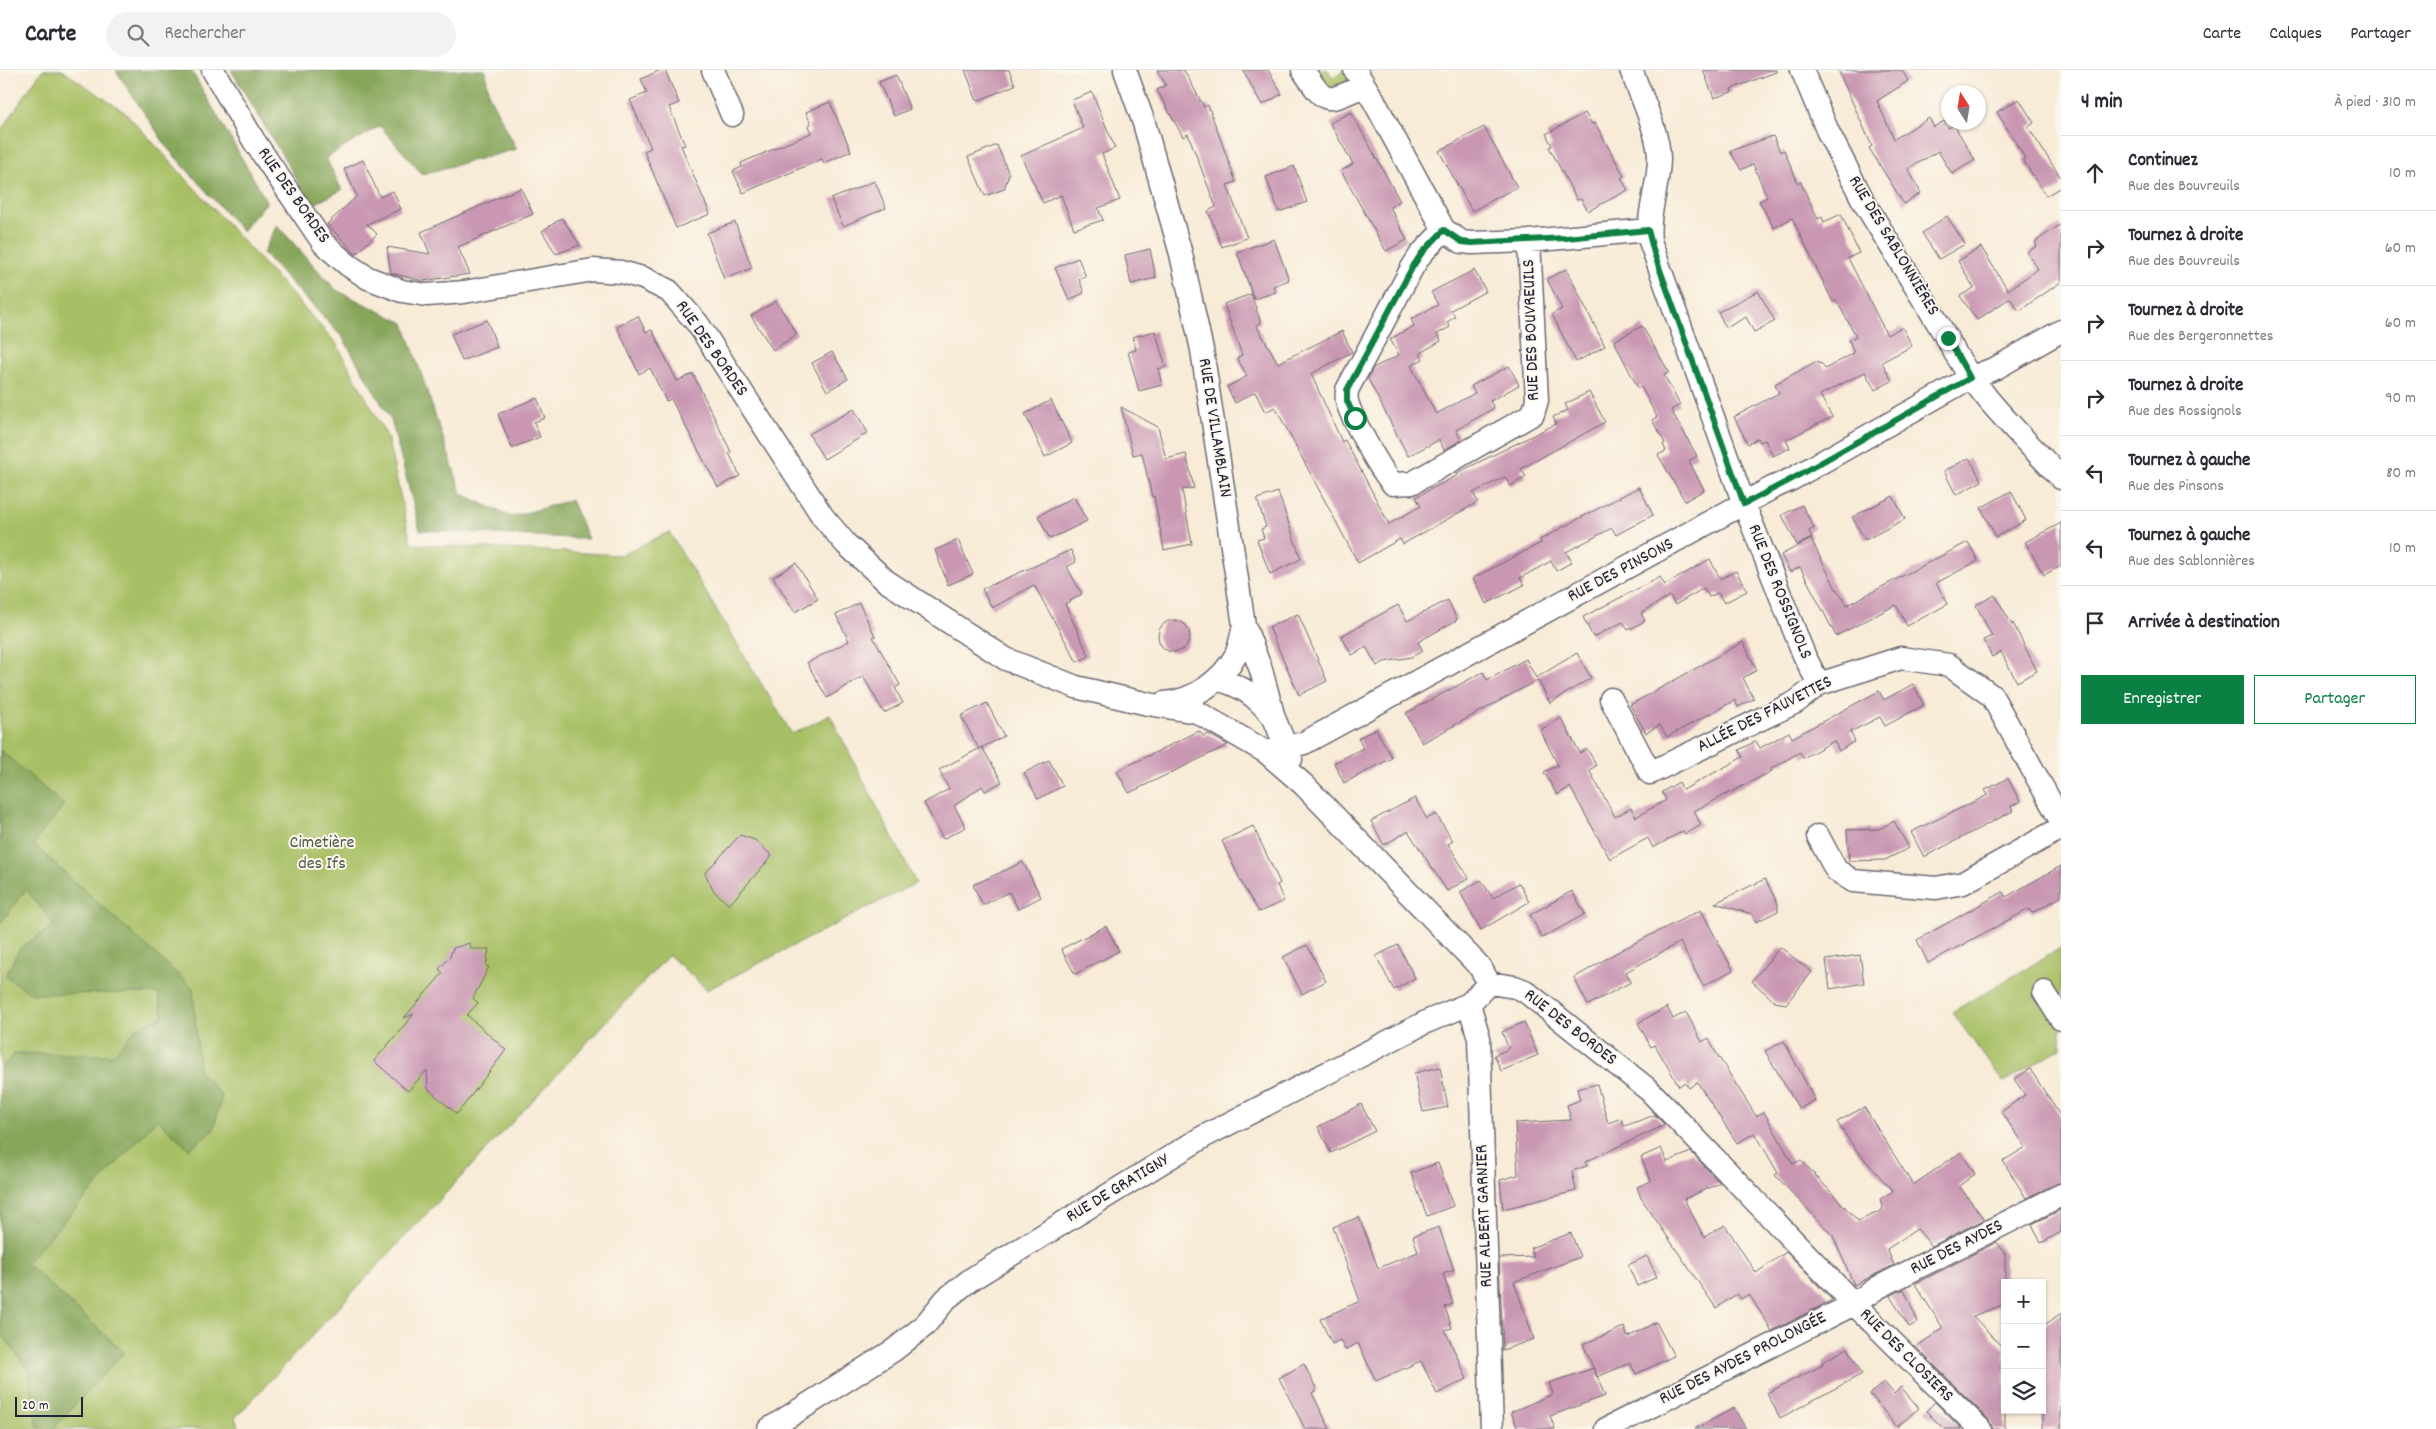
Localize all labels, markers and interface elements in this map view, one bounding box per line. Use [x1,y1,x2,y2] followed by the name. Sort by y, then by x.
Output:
[106,12,456,57] search box
[25,18,76,52] text: Carte
[124,21,152,49] icon: search
[164,21,246,48] text: Rechercher
[2203,22,2241,47] text: Carte
[2269,22,2322,47] text: Calques
[2350,22,2411,47] text: Partager
[1941,85,1986,130] north arrow
[2081,88,2123,118] text: 4 min
[2334,91,2416,114] text: À pied · 310 m
[251,143,335,249] street label: RUE DES BORDES
[2128,148,2198,175] text: Continuez
[2081,159,2109,187] icon: ahead
[2389,162,2416,185] text: 10 m
[1841,171,1945,321] street label: RUE DES SABLONNIÈRES
[2128,175,2240,198] text: Rue des Bouvreuils
[2128,223,2243,250] text: Tournez à droite
[2081,234,2109,262] icon: right
[2385,237,2416,260] text: 60 m
[2128,250,2240,273] text: Rue des Bouvreuils
[1517,259,1547,401] street label: RUE DES BOUVREUILS
[669,296,753,402] street label: RUE DES BORDES
[2128,298,2243,325] text: Tournez à droite
[2081,309,2109,337] icon: right
[2385,312,2416,335] text: 60 m
[2128,325,2273,348] text: Rue des Bergeronnettes
[1937,327,1960,350] route end
[1191,356,1237,500] street label: RUE DE VILLAMBLAIN
[2128,373,2243,400] text: Tournez à droite
[2081,384,2109,412] icon: right
[2385,387,2416,410] text: 90 m
[2128,400,2242,423] text: Rue des Rossignols
[1344,407,1367,430] route start
[2128,448,2250,475] text: Tournez à gauche
[2081,459,2109,487] icon: left
[2386,462,2416,485] text: 80 m
[2128,475,2224,498] text: Rue des Pinsons
[1741,521,1817,663] street label: RUE DES ROSSIGNOLS
[2128,523,2250,550] text: Tournez à gauche
[1563,532,1679,610] street label: RUE DES PINSONS
[2081,534,2109,562] icon: left
[2389,537,2416,560] text: 10 m
[2128,550,2255,573] text: Rue des Sablonnières
[2081,609,2109,637] icon: arrive
[2128,610,2280,637] text: Arrivée à destination
[1693,670,1837,760] street label: ALLÉE DES FAUVETTES
[2081,675,2244,724] button: Enregistrer
[2254,675,2416,724] button: Partager
[290,831,354,877] park label: Cimetière des Ifs
[1518,984,1622,1072] street label: RUE DES BORDES
[1470,1144,1500,1288] street label: RUE ALBERT GARNIER
[1062,1148,1176,1230] street label: RUE DE GRATIGNY
[1906,1214,2008,1282] street label: RUE DES AYDES
[2001,1279,2046,1414] map controls
[2001,1279,2046,1324] button: +
[1853,1303,1959,1409] street label: RUE DES CLOSIERS
[1655,1306,1831,1412] street label: RUE DES AYDES PROLONGÉE
[2001,1324,2046,1369] button: −
[2001,1369,2046,1414] button: layers
[15,1394,82,1417] scale bar
[22,1396,49,1416] text: 20 m

